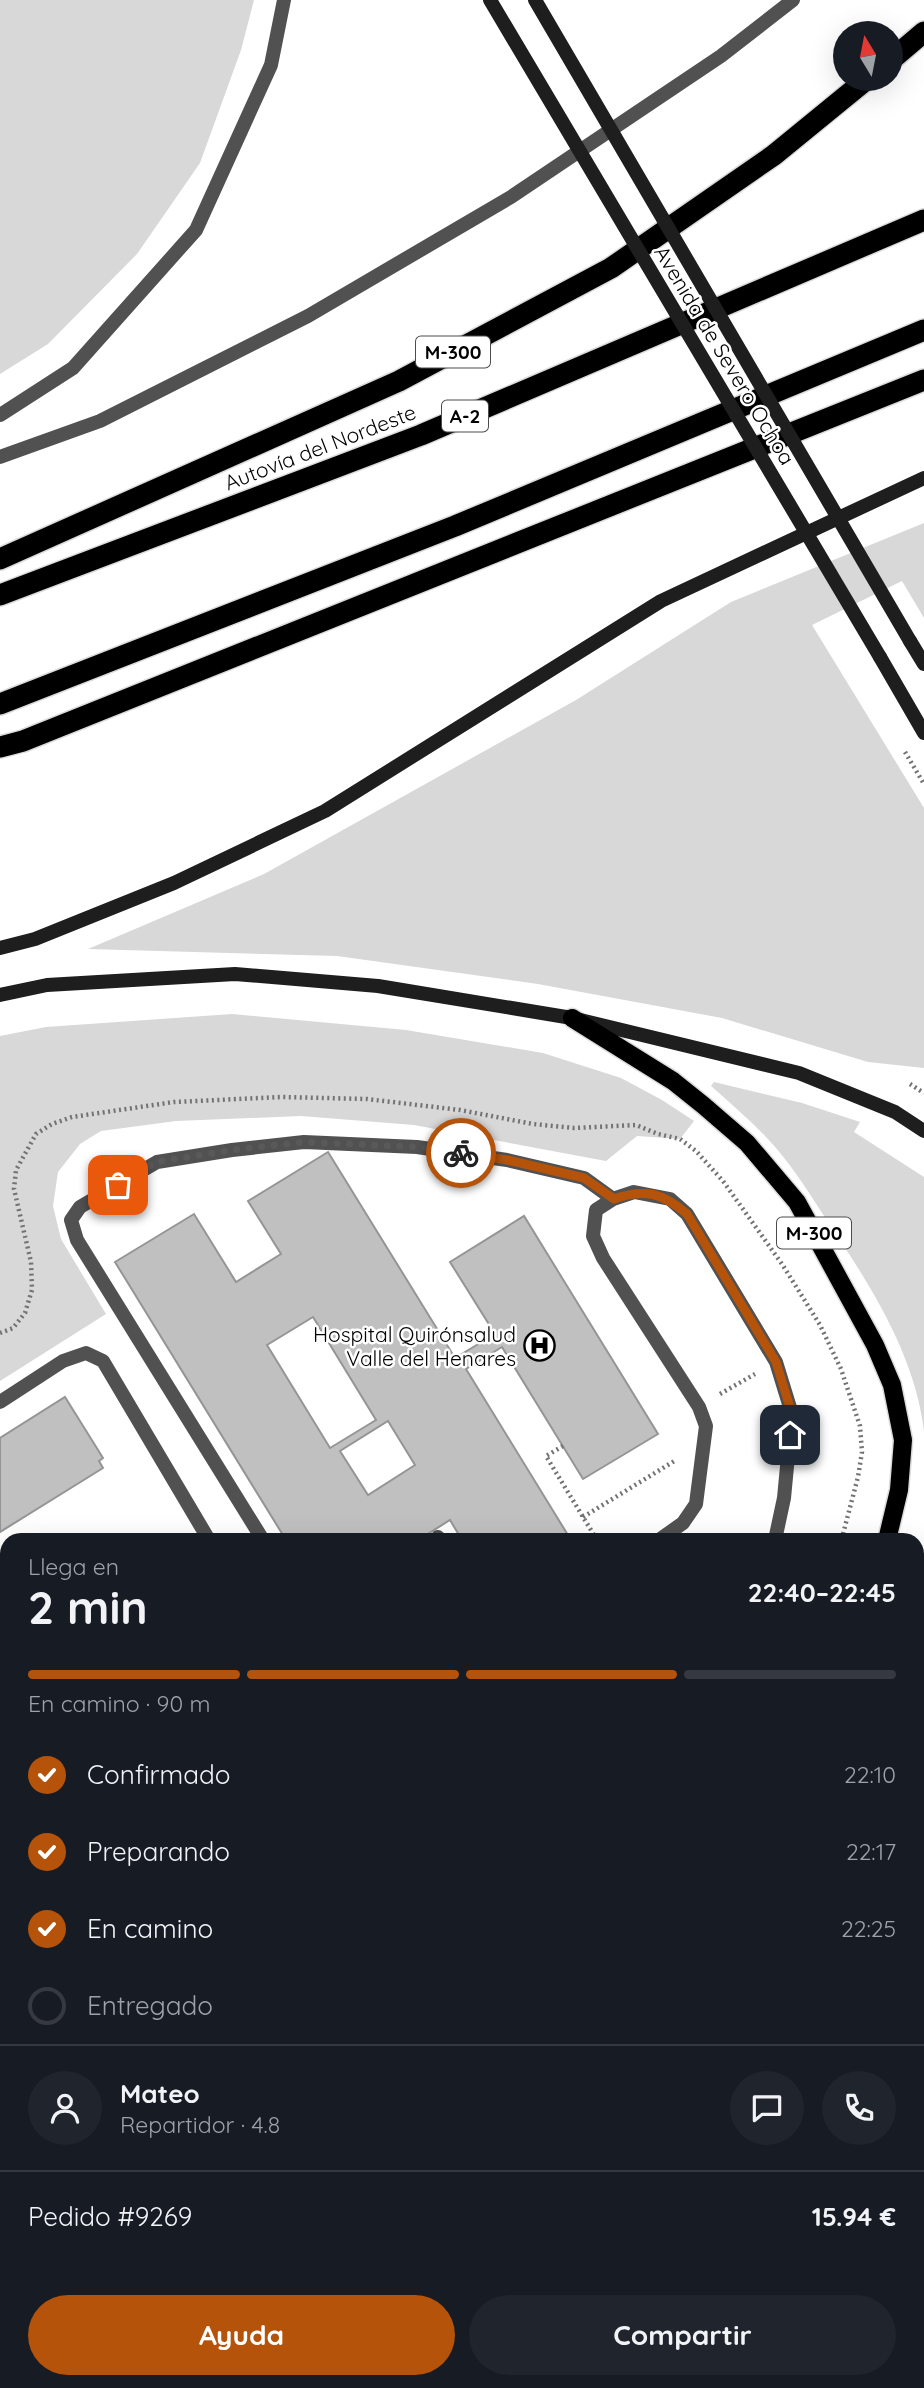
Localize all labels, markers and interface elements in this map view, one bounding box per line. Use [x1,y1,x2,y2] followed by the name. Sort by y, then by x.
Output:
[833,21,903,91] north arrow
[833,21,903,91] map controls
[649,241,801,469] street label: Avenida de Severo Ochoa
[416,336,490,368] road number: M-300
[221,398,419,496] street label: Autovía del Nordeste
[442,400,488,432] road number: A-2
[426,1118,496,1188] courier
[442,1134,480,1172] icon: bike
[88,1155,148,1215] pin
[99,1166,137,1204] icon: bag
[777,1218,851,1248] road number: M-300
[313,1321,516,1371] place label: Hospital Quirónsalud Valle del Henares
[522,1329,556,1363] hospital icon: Hospital Quirónsalud Valle del Henares
[760,1405,820,1465] pin
[771,1416,809,1454] icon: home
[28,1552,119,1581] text: Llega en
[748,1576,896,1609] text: 22:40–22:45
[28,1578,148,1636] text: 2 min
[28,1689,210,1718] text: En camino · 90 m
[28,1756,66,1794] icon: check
[87,1758,231,1791] text: Confirmado
[844,1760,896,1789] text: 22:10
[28,1833,66,1871] icon: check
[87,1835,230,1868] text: Preparando
[846,1837,896,1866] text: 22:17
[28,1910,66,1948] icon: check
[87,1912,213,1945] text: En camino
[841,1914,896,1943] text: 22:25
[87,1989,213,2022] text: Entregado
[28,2071,102,2145] button: person
[730,2071,804,2145] button: chat
[822,2071,896,2145] button: phone
[120,2077,200,2110] text: Mateo
[120,2110,280,2139] text: Repartidor · 4.8
[28,2200,192,2233] text: Pedido #9269
[812,2200,896,2233] text: 15.94 €
[28,2295,455,2375] button: Ayuda
[469,2295,896,2375] button: Compartir

